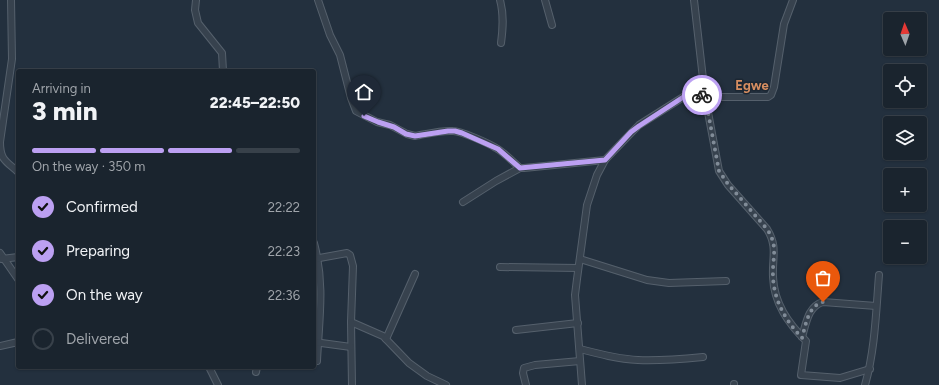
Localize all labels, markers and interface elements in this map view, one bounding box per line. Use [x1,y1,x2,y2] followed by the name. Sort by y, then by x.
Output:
[883,12,927,56] north arrow
[883,12,927,264] map controls
[883,64,927,108] button: locate
[347,75,381,116] pin
[682,75,722,115] courier
[735,78,769,93] district label: Egwe
[32,81,91,96] text: Arriving in
[353,81,375,103] icon: home
[691,84,713,106] icon: bike
[210,94,300,112] text: 22:45–22:50
[32,95,98,127] text: 3 min
[883,116,927,160] button: layers
[32,159,145,174] text: On the way · 350 m
[883,168,927,212] button: +
[32,196,54,218] icon: check
[66,198,138,216] text: Confirmed
[268,200,300,215] text: 22:22
[883,220,927,264] button: −
[32,240,54,262] icon: check
[66,242,130,260] text: Preparing
[268,244,300,259] text: 22:23
[806,261,840,302] pin
[812,267,834,289] icon: bag
[32,284,54,306] icon: check
[66,286,143,304] text: On the way
[268,288,300,303] text: 22:36
[66,330,129,348] text: Delivered

